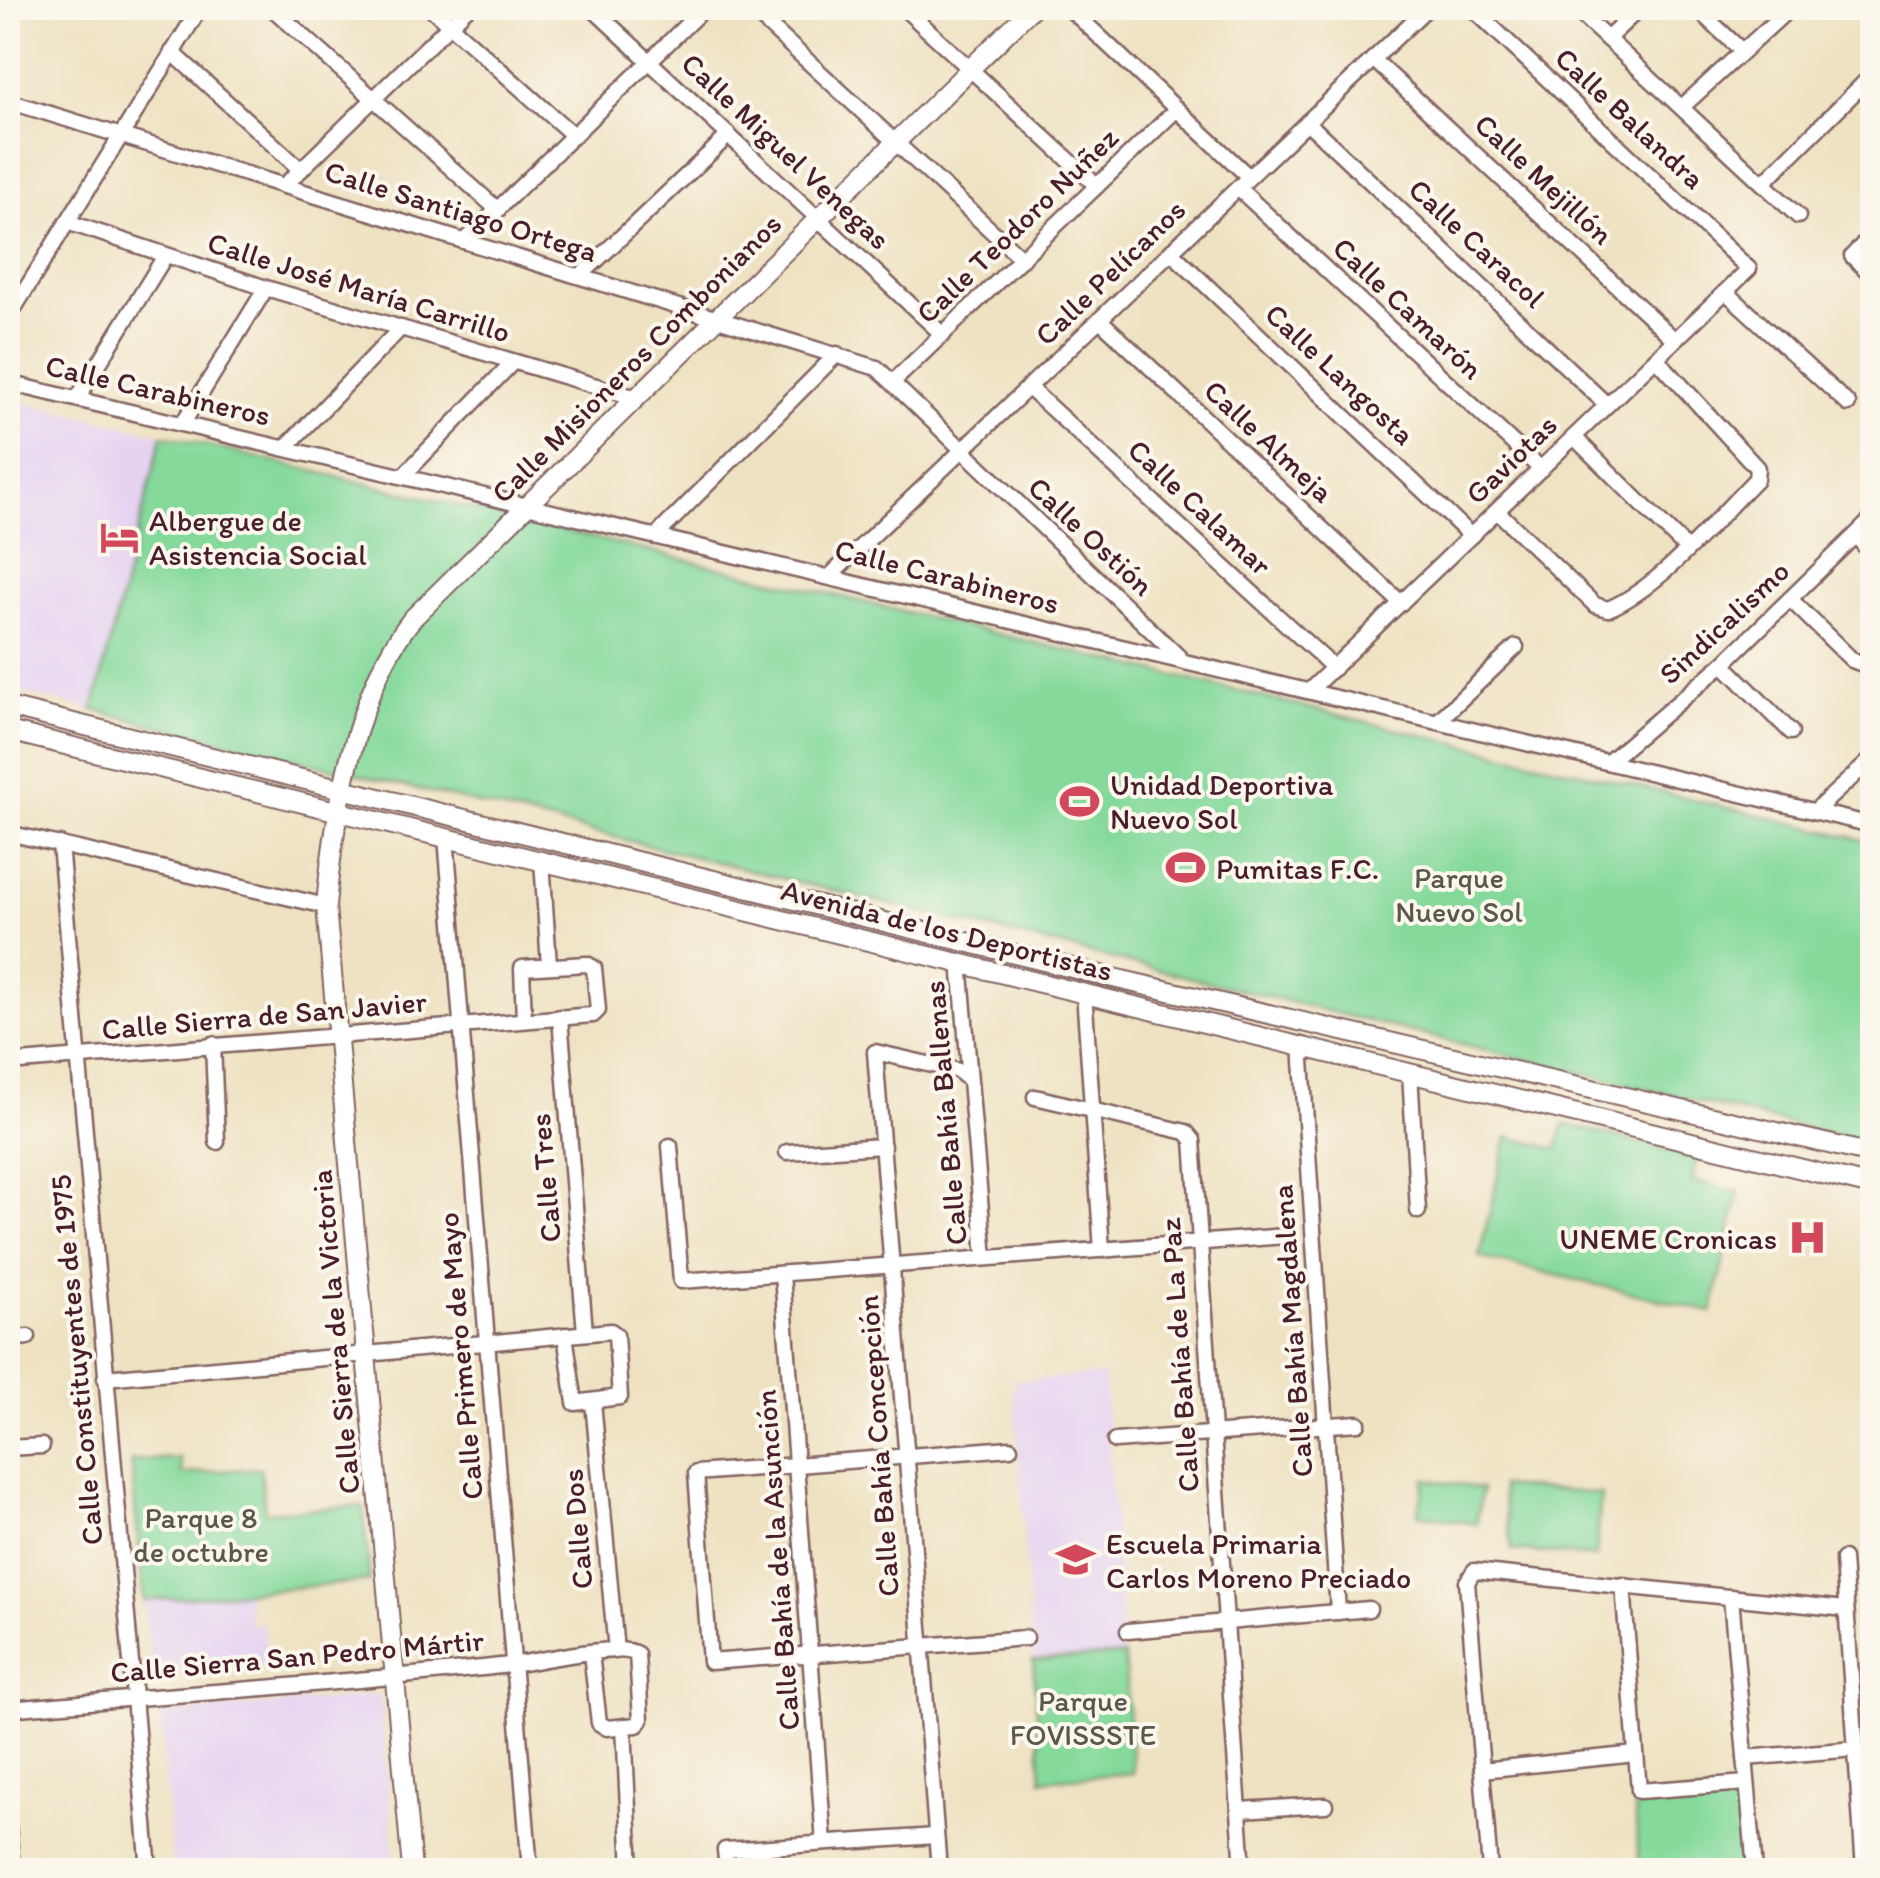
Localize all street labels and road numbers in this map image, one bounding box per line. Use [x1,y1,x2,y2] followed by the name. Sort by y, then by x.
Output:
[1547,39,1713,197] street label: Calle Balandra
[674,45,898,257] street label: Calle Miguel Venegas
[1467,105,1621,253] street label: Calle Mejillón
[908,119,1126,331] street label: Calle Teodoro Nuñez
[320,152,602,270] street label: Calle Santiago Ortega
[1401,170,1553,316] street label: Calle Caracol
[1027,191,1193,353] street label: Calle Pelícanos
[483,205,789,511] street label: Calle Misioneros Combonianos
[203,223,515,351] street label: Calle José María Carrillo
[1325,229,1491,387] street label: Calle Camarón
[1258,295,1423,453] street label: Calle Langosta
[42,346,274,434] street label: Calle Carabineros
[1197,372,1342,510] street label: Calle Almeja
[1457,406,1565,512] street label: Gaviotas
[1120,431,1280,583] street label: Calle Calamar
[1020,468,1162,604] street label: Calle Ostión
[831,530,1063,622] street label: Calle Carabineros
[1651,552,1797,692] street label: Sindicalismo
[777,871,1117,989] street label: Avenida de los Deportistas
[915,979,975,1247] street label: Calle Bahía Ballenas
[100,982,429,1048] street label: Calle Sierra de San Javier
[521,1112,569,1244] street label: Calle Tres
[302,1168,368,1496] street label: Calle Sierra de la Victoria
[41,1173,111,1547] street label: Calle Constituyentes de 1975
[1263,1183,1321,1479] street label: Calle Bahía Magdalena
[429,1211,491,1501] street label: Calle Primero de Mayo
[1151,1216,1207,1494] street label: Calle Bahía de La Paz
[849,1294,907,1598] street label: Calle Bahía Concepción
[747,1388,807,1732] street label: Calle Bahía de la Asunción
[553,1467,601,1591] street label: Calle Dos
[109,1621,485,1691] street label: Calle Sierra San Pedro Mártir

